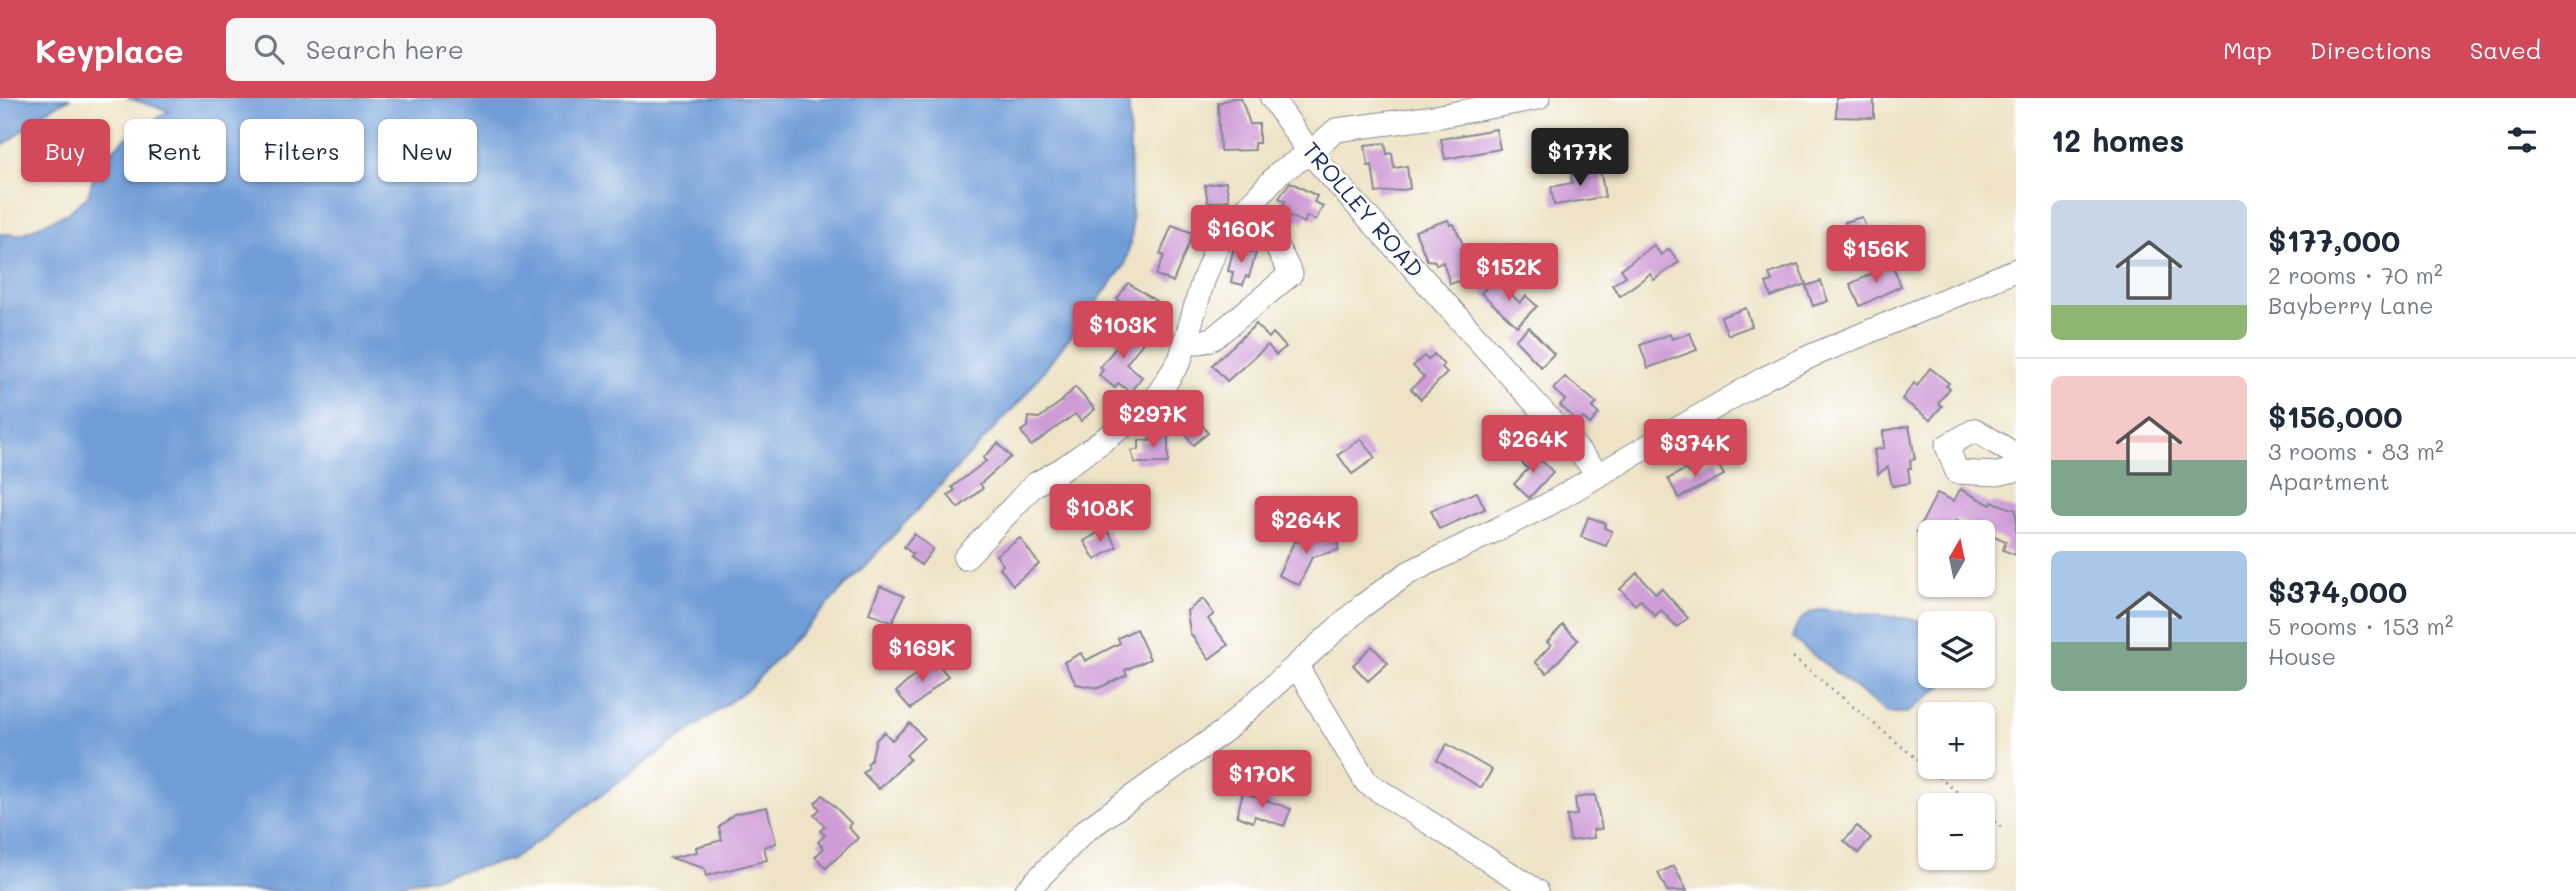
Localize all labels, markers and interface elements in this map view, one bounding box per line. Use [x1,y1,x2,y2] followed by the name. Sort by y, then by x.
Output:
[226,18,716,81] search box
[35,28,184,71] text: Keyplace
[250,30,288,68] icon: search
[306,32,464,66] text: Search here
[2223,34,2272,65] text: Map
[2310,34,2432,65] text: Directions
[2470,34,2541,65] text: Saved
[21,119,110,182] chip: Buy
[124,119,226,182] chip: Rent
[240,119,364,182] chip: Filters
[378,119,477,182] chip: New
[2051,120,2184,160] text: 12 homes
[2503,121,2541,159] icon: filters
[1531,129,1629,188] pin: $177K
[1297,135,1431,283] street label: TROLLEY ROAD
[1547,136,1613,166] text: $177K
[1192,206,1290,265] pin: $160K
[1207,213,1275,243] text: $160K
[2268,220,2400,260] text: $177,000
[1827,226,1925,285] pin: $156K
[2107,228,2191,312] icon: home
[1843,233,1909,263] text: $156K
[1460,244,1558,303] pin: $152K
[1476,251,1542,281] text: $152K
[2268,260,2443,290] text: 2 rooms · 70 m²
[2268,290,2433,320] text: Bayberry Lane
[1074,302,1172,361] pin: $103K
[1089,309,1157,339] text: $103K
[1104,390,1202,450] pin: $297K
[2268,396,2403,436] text: $156,000
[1119,398,1187,428] text: $297K
[2107,404,2191,488] icon: home
[1484,416,1582,475] pin: $264K
[1646,420,1744,479] pin: $374K
[1498,423,1568,453] text: $264K
[1660,427,1730,457] text: $374K
[2268,436,2444,466] text: 3 rooms · 83 m²
[2268,466,2390,496] text: Apartment
[1051,484,1149,544] pin: $108K
[1066,492,1134,522] text: $108K
[1257,496,1355,556] pin: $264K
[1271,504,1341,534] text: $264K
[1918,520,1995,597] north arrow
[1918,520,1995,870] map controls
[2268,571,2407,611] text: $374,000
[2107,579,2191,663] icon: home
[1918,611,1995,688] button: layers
[2268,611,2453,641] text: 5 rooms · 153 m²
[873,624,971,684] pin: $169K
[888,632,956,662] text: $169K
[2268,641,2336,671] text: House
[1918,702,1995,779] button: +
[1213,750,1311,810] pin: $170K
[1228,758,1296,788] text: $170K
[1918,793,1995,870] button: −

